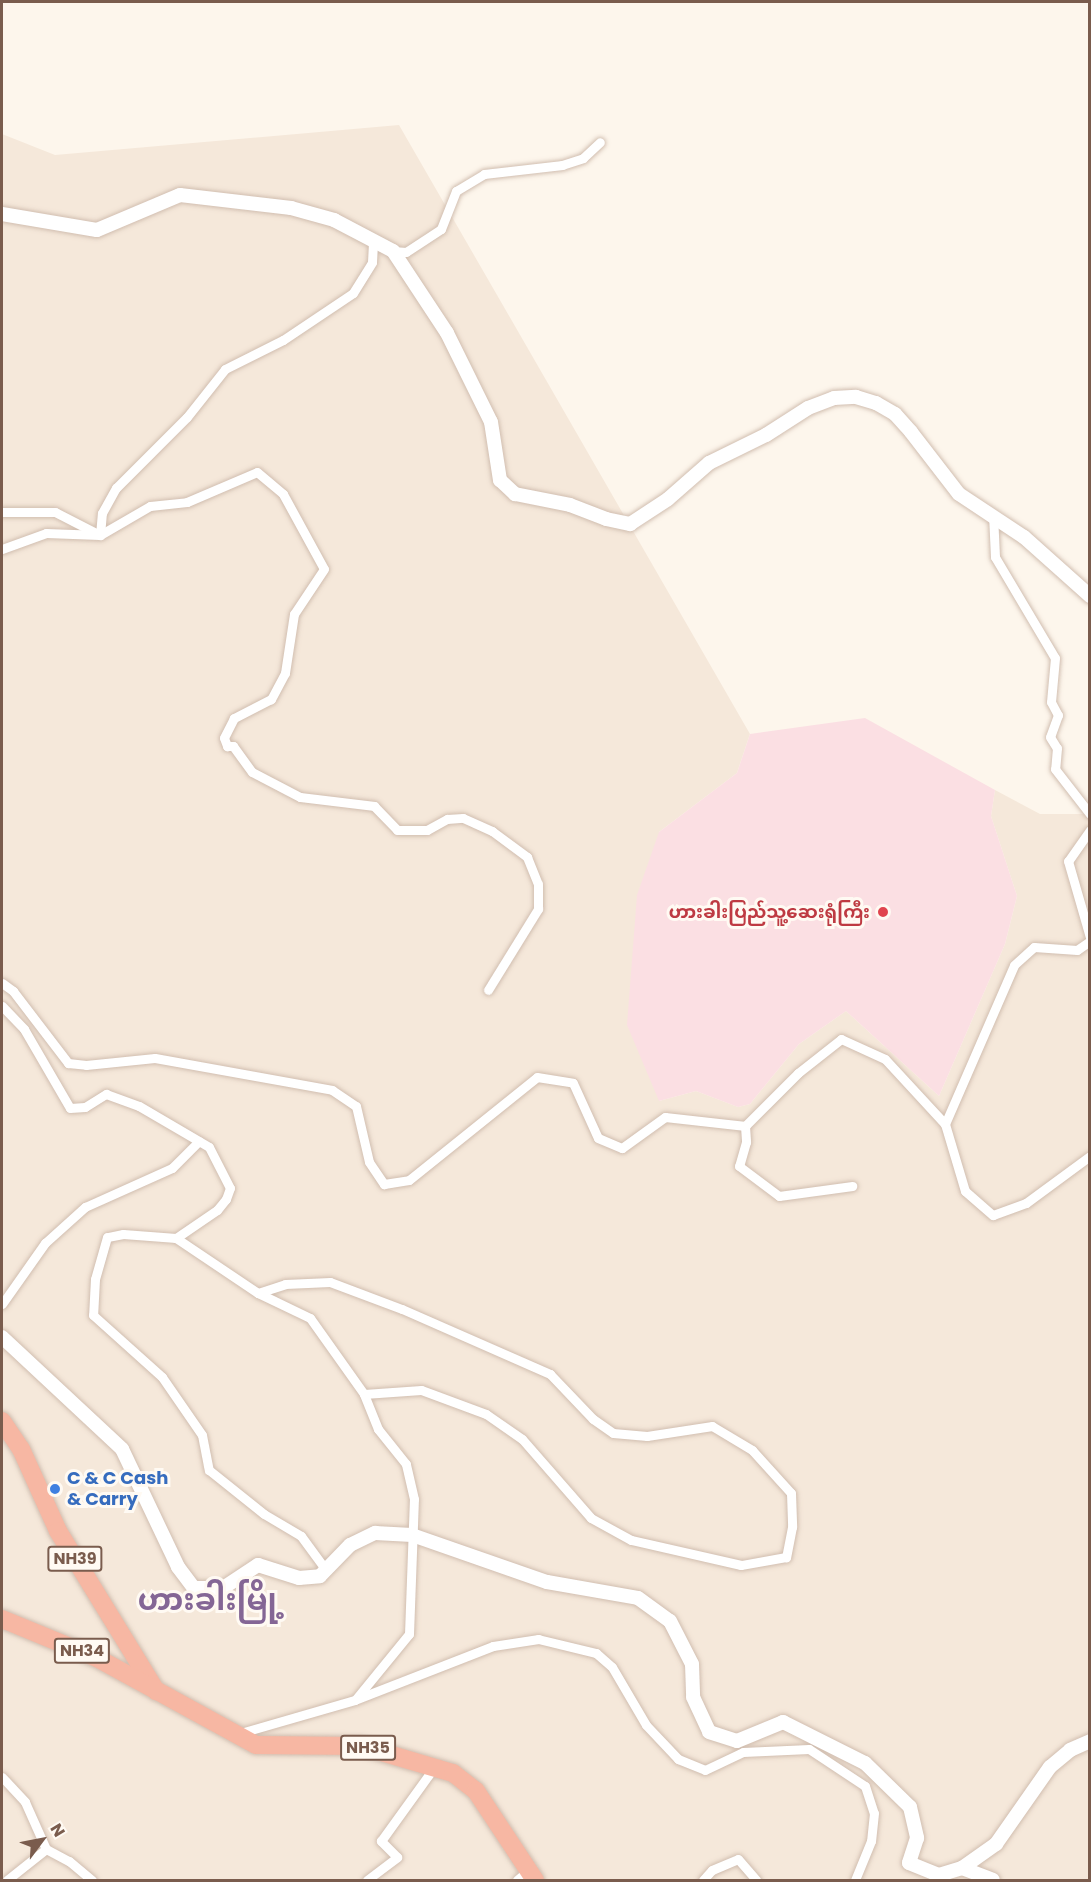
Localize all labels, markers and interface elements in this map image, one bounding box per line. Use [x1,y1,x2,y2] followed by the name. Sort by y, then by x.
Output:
[669,901,870,923] place label: ဟားခါးပြည်သူ့ဆေးရုံကြီး
[874,903,892,921] marker: ဟားခါးပြည်သူ့ဆေးရုံကြီး
[67,1468,168,1510] place label: C & C Cash & Carry
[48,1482,62,1496] marker: C & C Cash & Carry
[46,1546,104,1572] road number: NH39
[138,1582,284,1618] district label: ဟားခါးမြို့
[54,1638,110,1664] road number: NH34
[340,1735,397,1761] road number: NH35
[12,1810,72,1870] north arrow
[45,1819,71,1841] text: N

